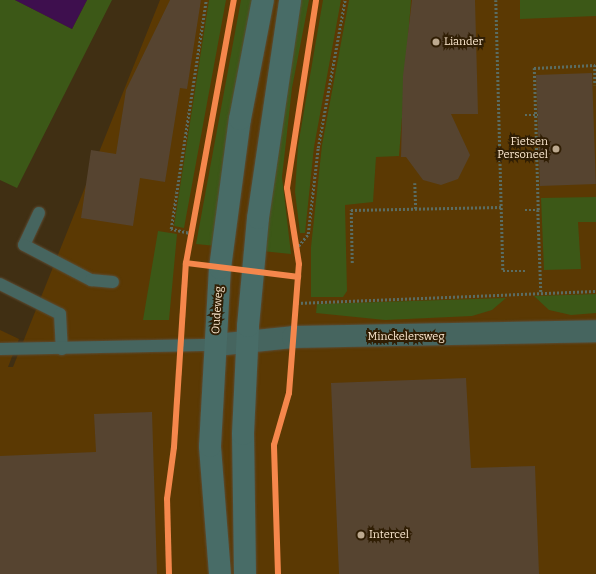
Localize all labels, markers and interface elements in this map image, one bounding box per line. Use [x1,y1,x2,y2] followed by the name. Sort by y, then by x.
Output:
[444,35,483,49] place label: Liander
[431,37,441,47] marker: Liander
[497,136,548,162] place label: Fietsen Personeel
[551,144,561,154] marker: Fietsen Personeel
[210,286,226,334] street label: Oudeweg
[367,330,445,344] street label: Minckelersweg
[369,528,409,542] place label: Intercel
[356,530,366,540] marker: Intercel

